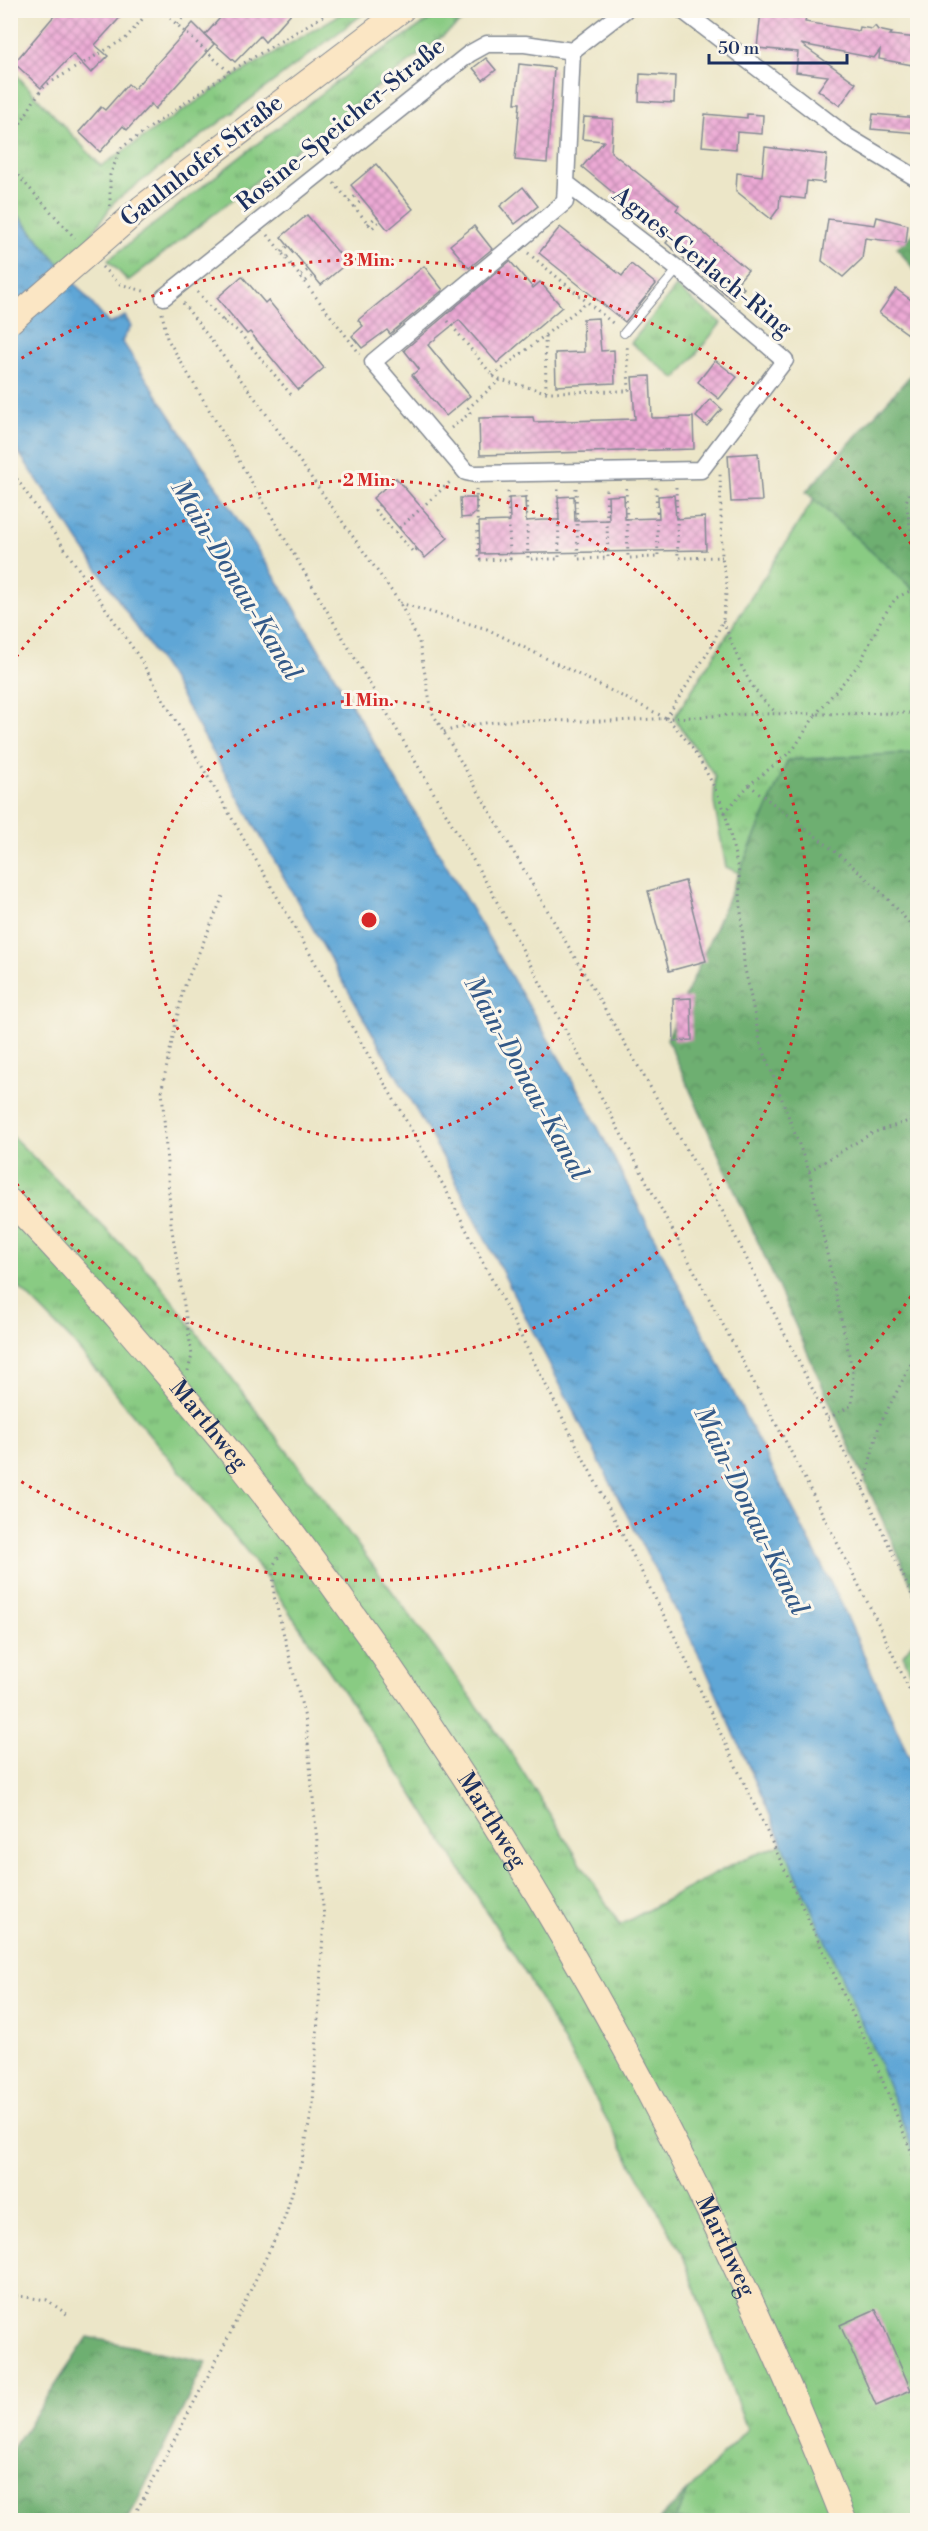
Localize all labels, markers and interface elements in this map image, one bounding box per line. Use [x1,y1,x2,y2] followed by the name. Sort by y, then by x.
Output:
[709,27,847,65] scale bar
[230,31,452,219] street label: Rosine-Speicher-Straße
[718,37,760,60] text: 50 m
[115,88,289,234] street label: Gaulnhofer Straße
[605,180,798,344] street label: Agnes-Gerlach-Ring
[343,249,395,272] text: 3 Min.
[343,469,395,492] text: 2 Min.
[163,474,309,687] water label: Main-Donau-Kanal
[344,689,394,712] text: 1 Min.
[359,910,379,930] centre of rings
[457,970,596,1186] water label: Main-Donau-Kanal
[163,1374,255,1478] street label: Marthweg
[687,1401,816,1621] water label: Main-Donau-Kanal
[450,1767,533,1875] street label: Marthweg
[688,2191,762,2302] street label: Marthweg

